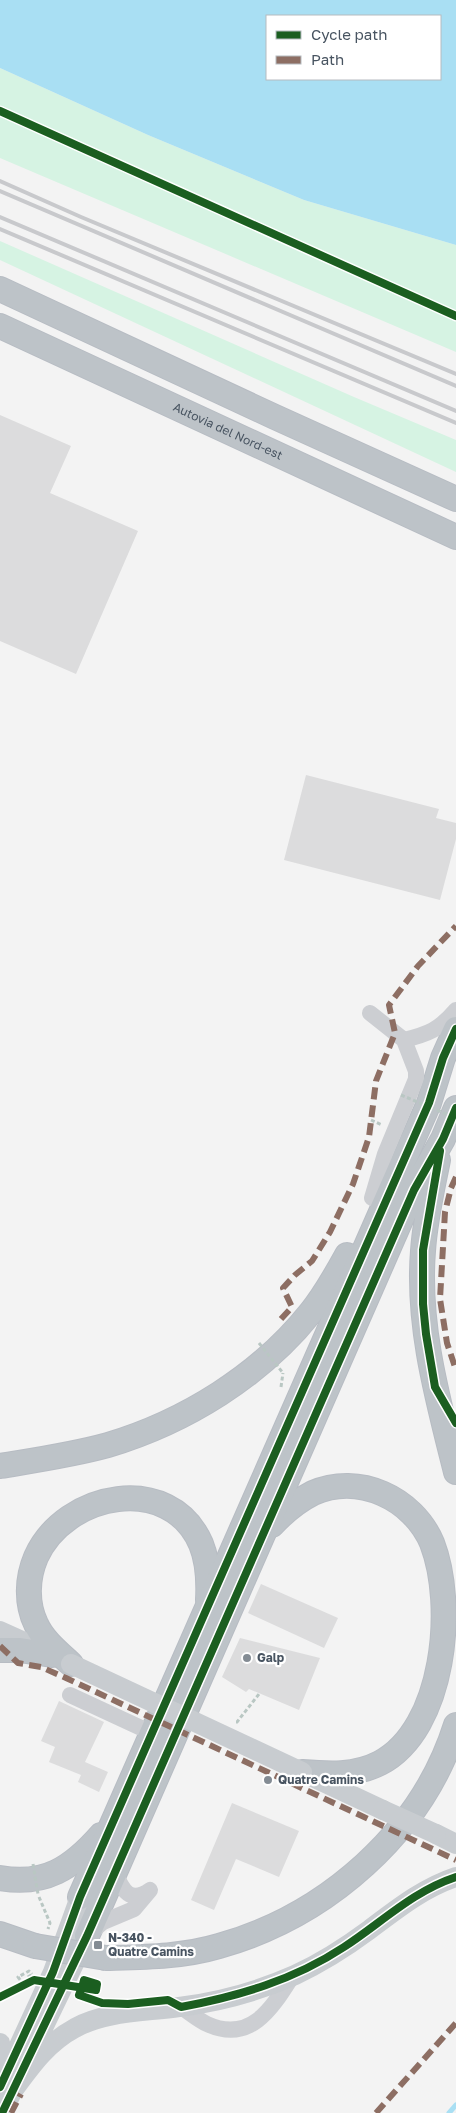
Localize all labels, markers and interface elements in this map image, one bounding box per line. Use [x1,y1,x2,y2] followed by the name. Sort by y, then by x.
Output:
[266,15,441,80] legend
[311,25,387,43] text: Cycle path
[311,50,344,68] text: Path
[171,399,285,463] street label: Autovia del Nord-est
[257,1650,285,1665] place label: Galp
[241,1652,253,1664] marker: Galp
[278,1772,364,1787] place label: Quatre Camins
[262,1774,274,1786] marker: Quatre Camins
[108,1930,194,1959] place label: N-340 - Quatre Camins
[92,1939,104,1951] marker: N-340 - Quatre Camins

